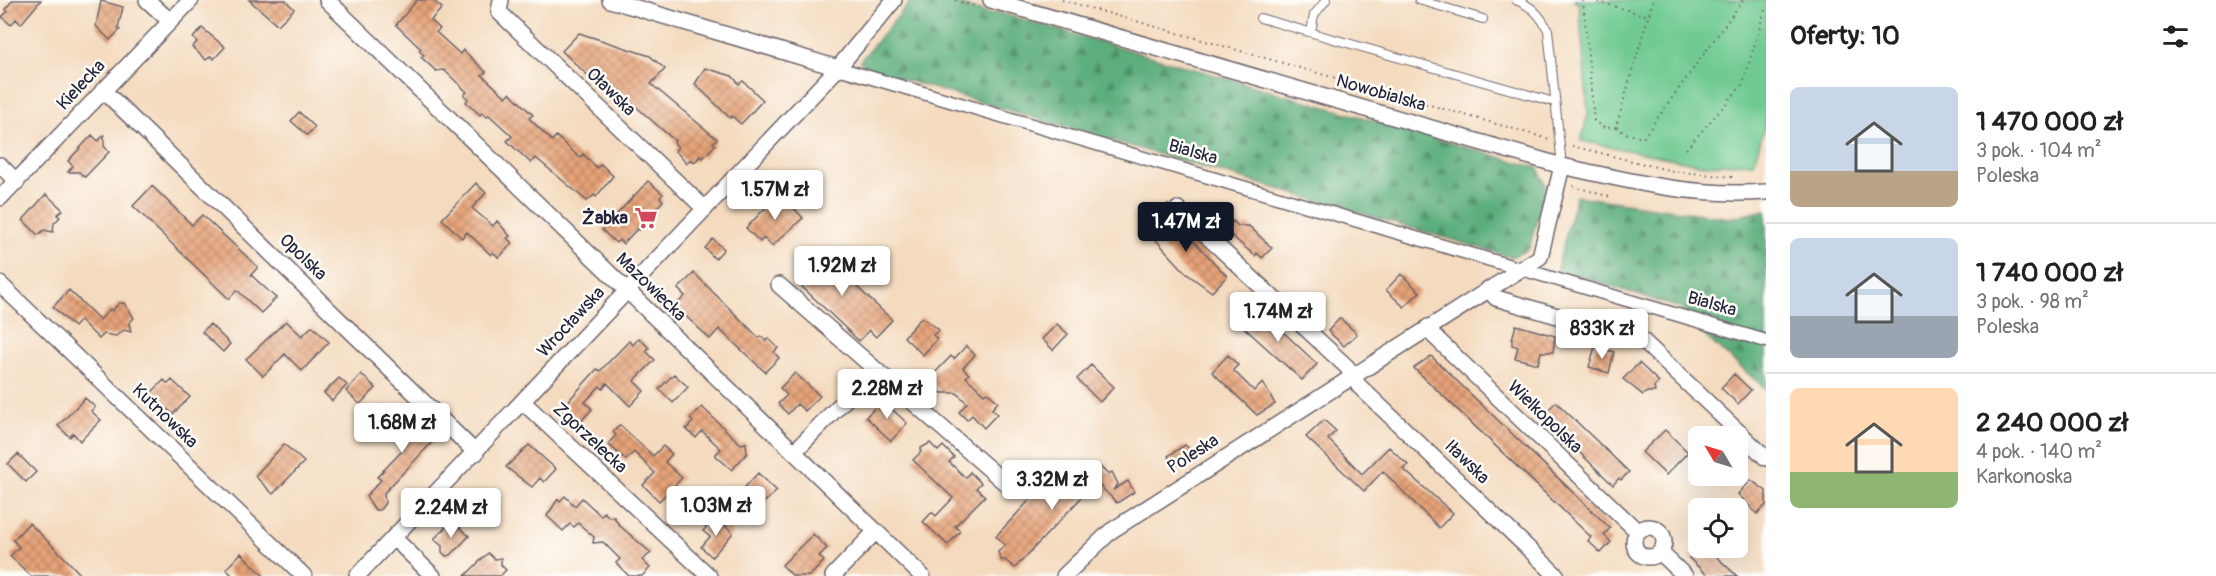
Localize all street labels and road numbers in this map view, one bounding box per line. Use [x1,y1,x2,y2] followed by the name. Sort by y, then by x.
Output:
[52,55,110,115] street label: Kielecka
[581,63,641,121] street label: Oławska
[1334,69,1428,117] street label: Nowobialska
[1166,134,1220,170] street label: Bialska
[274,229,332,285] street label: Opolska
[611,248,691,326] street label: Mazowiecka
[532,282,610,362] street label: Wrocławska
[1685,286,1739,322] street label: Bialska
[1503,376,1587,458] street label: Wielkopolska
[127,379,203,453] street label: Kutnowska
[548,398,632,478] street label: Zgorzelecka
[1163,429,1223,479] street label: Poleska
[1440,435,1494,489] street label: Iławska

